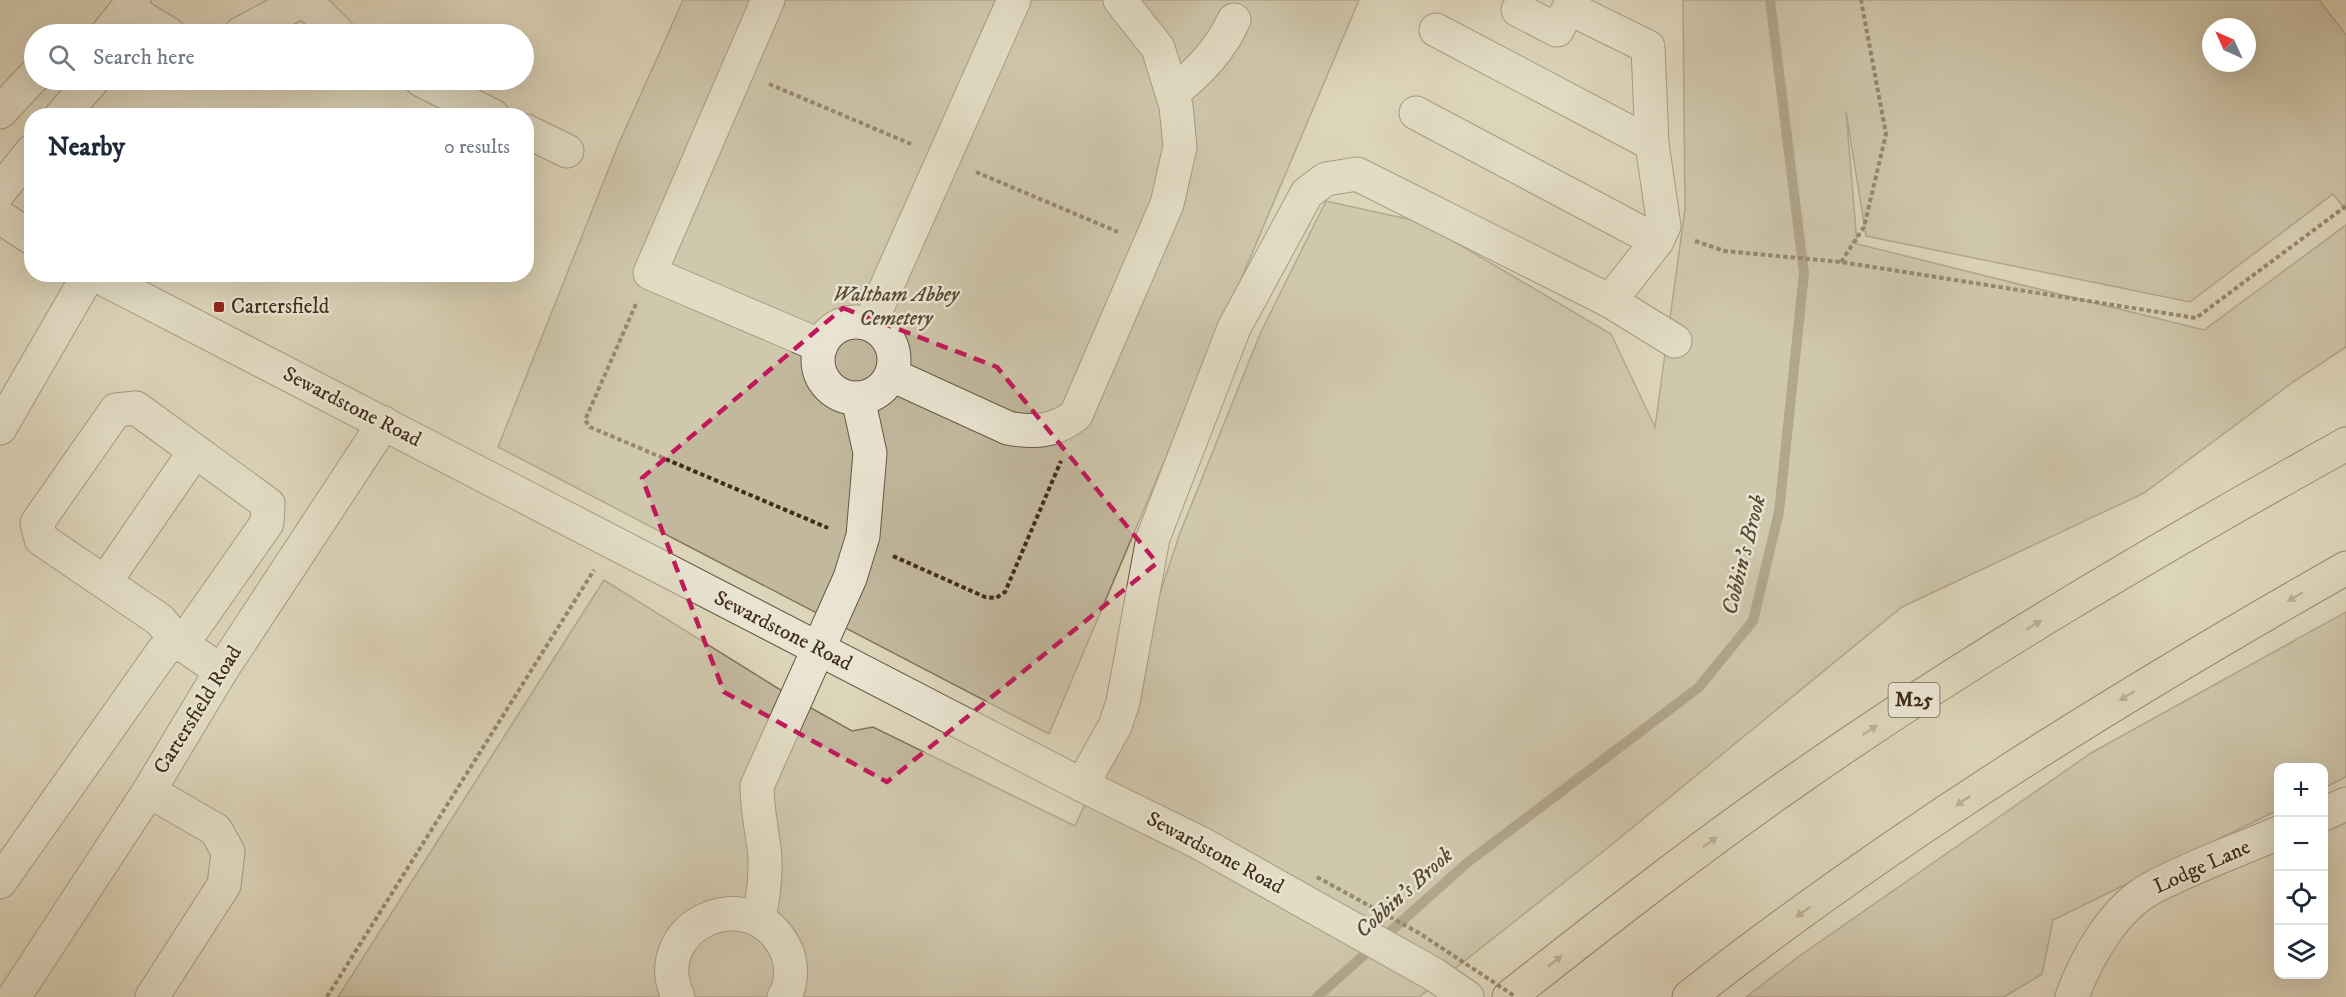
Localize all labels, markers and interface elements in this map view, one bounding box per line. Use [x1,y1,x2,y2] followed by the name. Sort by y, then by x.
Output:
[2202,18,2256,72] north arrow
[24,24,534,90] search box
[45,41,78,74] icon: search
[93,44,195,71] text: Search here
[48,131,125,164] text: Nearby
[444,135,510,160] text: 0 results
[833,282,961,332] park label: Waltham Abbey Cemetery
[231,294,330,320] place label: Cartersfield
[212,300,226,314] marker: Cartersfield
[278,361,426,453] street label: Sewardstone Road
[1716,492,1772,618] water label: Cobbin's Brook
[709,585,857,677] street label: Sewardstone Road
[2287,591,2303,602] one-way arrow
[2026,620,2042,631] one-way arrow
[148,641,248,779] street label: Cartersfield Road
[1888,683,1940,717] road number: M25
[2119,690,2135,701] one-way arrow
[1861,724,1877,736] one-way arrow
[2274,763,2328,979] map controls
[2274,763,2328,817] button: +
[1956,795,1972,807] one-way arrow
[1142,806,1289,900] street label: Sewardstone Road
[2274,817,2328,871] button: −
[2150,834,2255,900] street label: Lodge Lane
[1701,836,1717,848] one-way arrow
[1349,841,1459,944] water label: Cobbin's Brook
[2274,871,2328,925] button: locate
[1796,906,1811,918] one-way arrow
[2274,925,2328,979] button: layers
[1548,955,1563,967] one-way arrow

